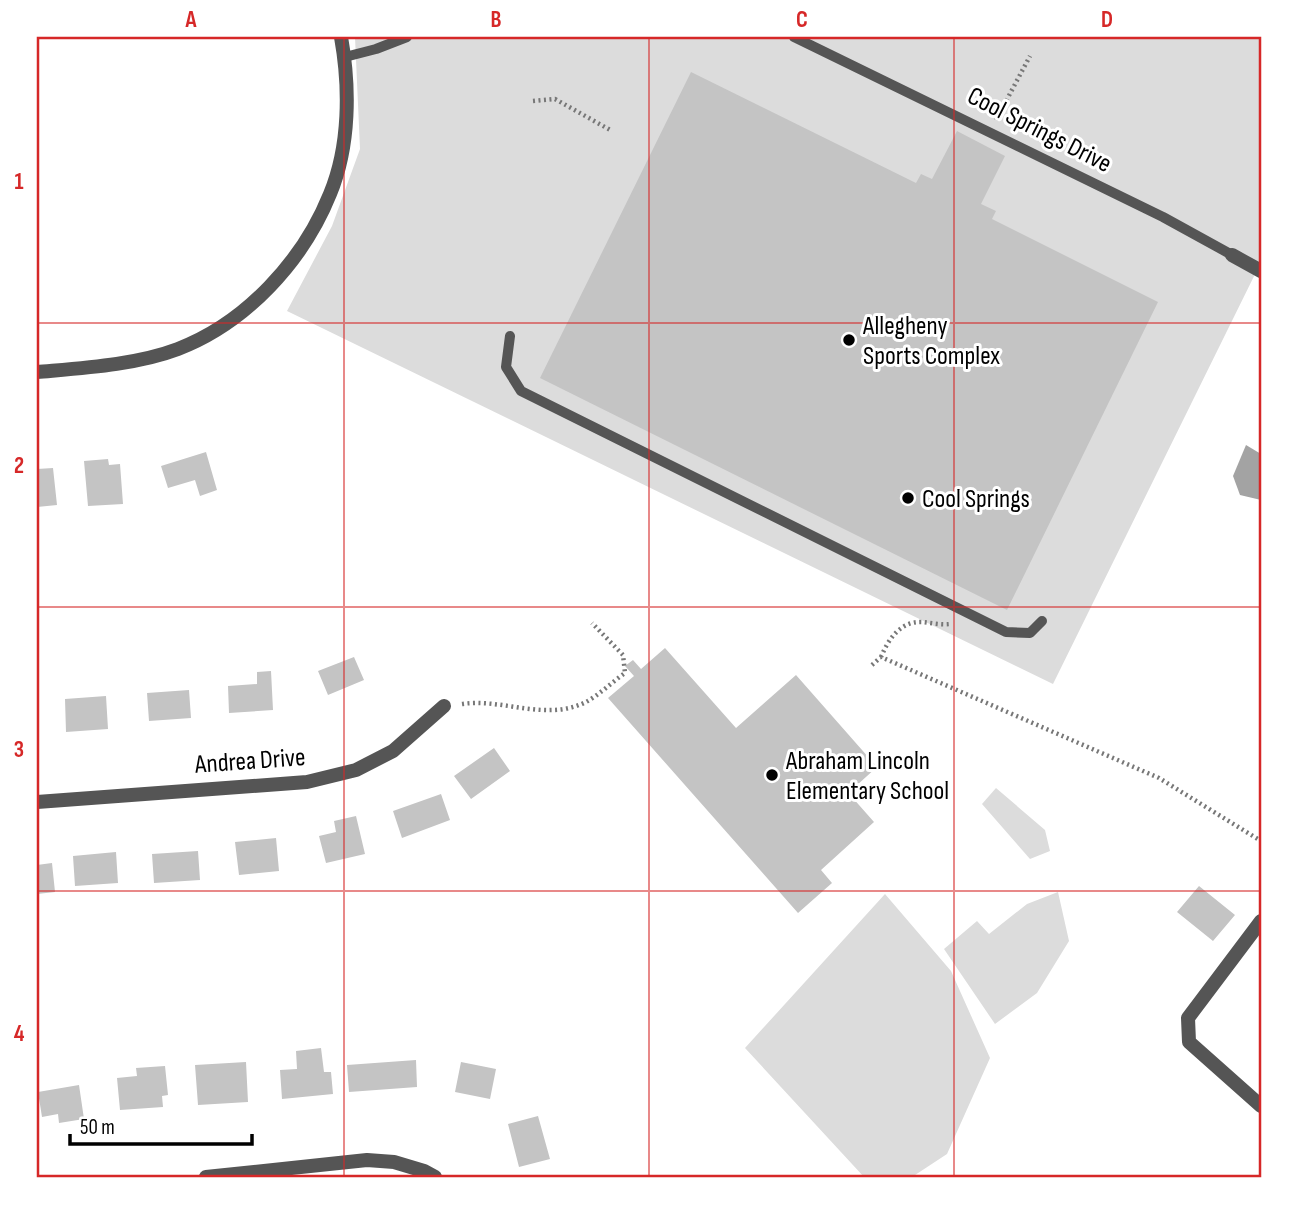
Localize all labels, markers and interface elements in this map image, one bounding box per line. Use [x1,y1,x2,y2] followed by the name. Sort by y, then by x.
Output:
[185,6,198,34] text: A
[491,6,502,34] text: B
[796,6,808,34] text: C
[1101,6,1113,34] text: D
[962,81,1117,180] street label: Cool Springs Drive
[14,168,24,196] text: 1
[862,311,1000,372] place label: Allegheny Sports Complex
[841,332,857,348] marker: Allegheny Sports Complex
[14,452,24,480] text: 2
[922,484,1030,515] place label: Cool Springs
[900,490,916,506] marker: Cool Springs
[14,736,24,764] text: 3
[193,742,306,781] street label: Andrea Drive
[785,746,949,807] place label: Abraham Lincoln Elementary School
[764,767,780,783] marker: Abraham Lincoln Elementary School
[14,1020,25,1048] text: 4
[70,1102,252,1146] scale bar
[80,1115,115,1140] text: 50 m

